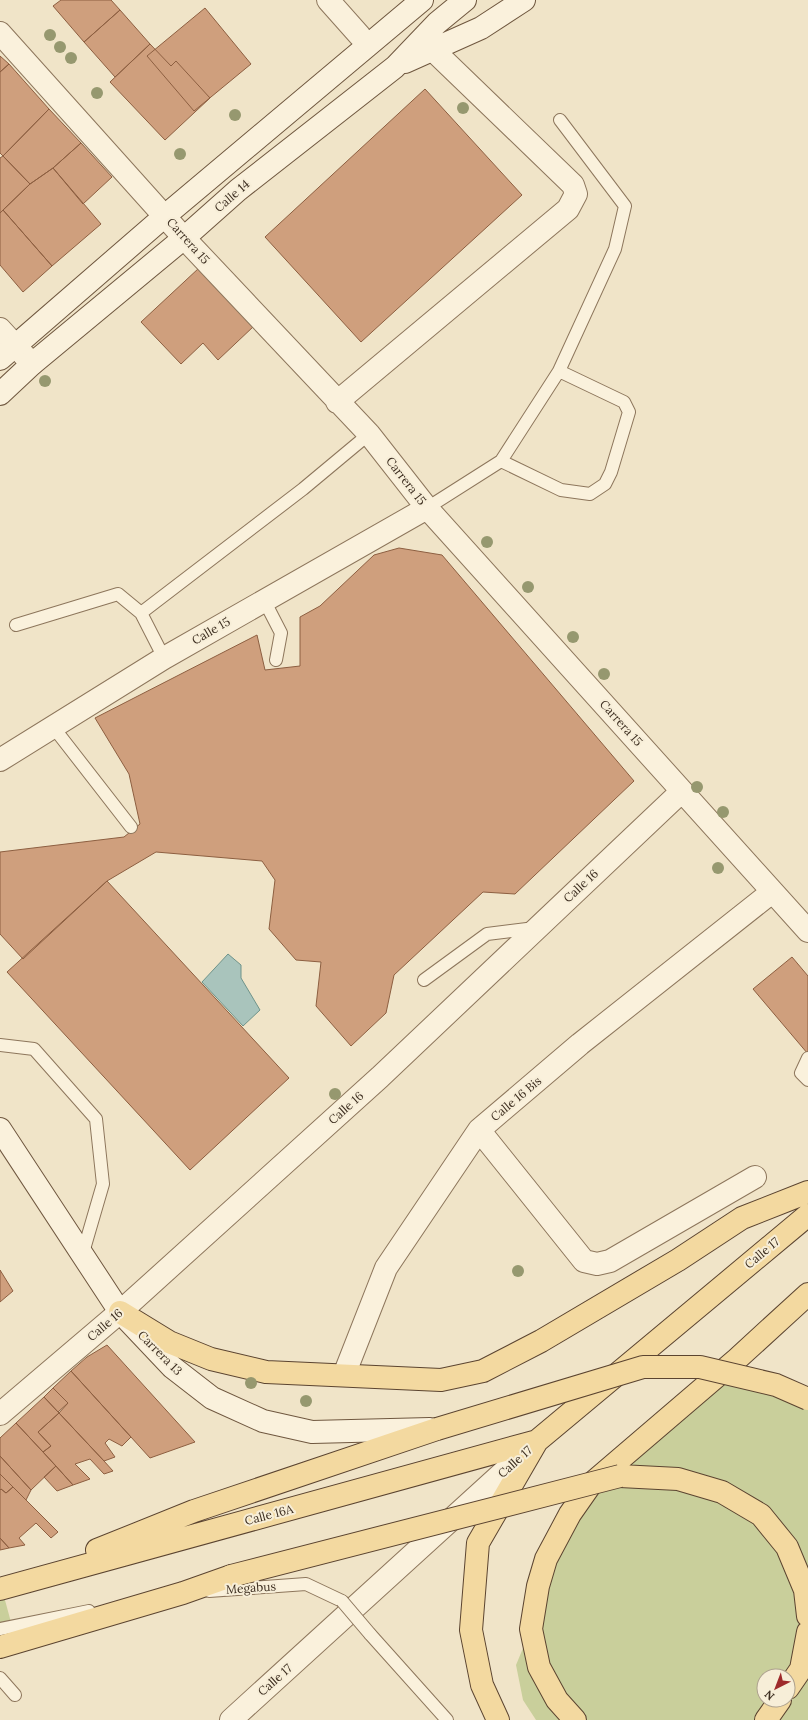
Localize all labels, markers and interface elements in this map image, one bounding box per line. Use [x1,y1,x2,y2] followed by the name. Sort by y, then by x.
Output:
[211,176,253,215] street label: Calle 14
[164,215,213,267] street label: Carrera 15
[383,454,430,508] street label: Carrera 15
[189,614,233,647] street label: Calle 15
[597,697,646,749] street label: Carrera 15
[560,866,601,905] street label: Calle 16
[487,1073,544,1124] street label: Calle 16 Bis
[325,1088,366,1127] street label: Calle 16
[741,1234,782,1271] street label: Calle 17
[84,1305,126,1344] street label: Calle 16
[135,1327,186,1378] street label: Carrera 13
[495,1442,535,1481] street label: Calle 17
[243,1501,295,1528] street label: Calle 16A
[226,1578,277,1597] street label: Megabus
[255,1660,295,1699] street label: Calle 17
[756,1668,796,1708] north arrow
[761,1687,777,1703] text: N

